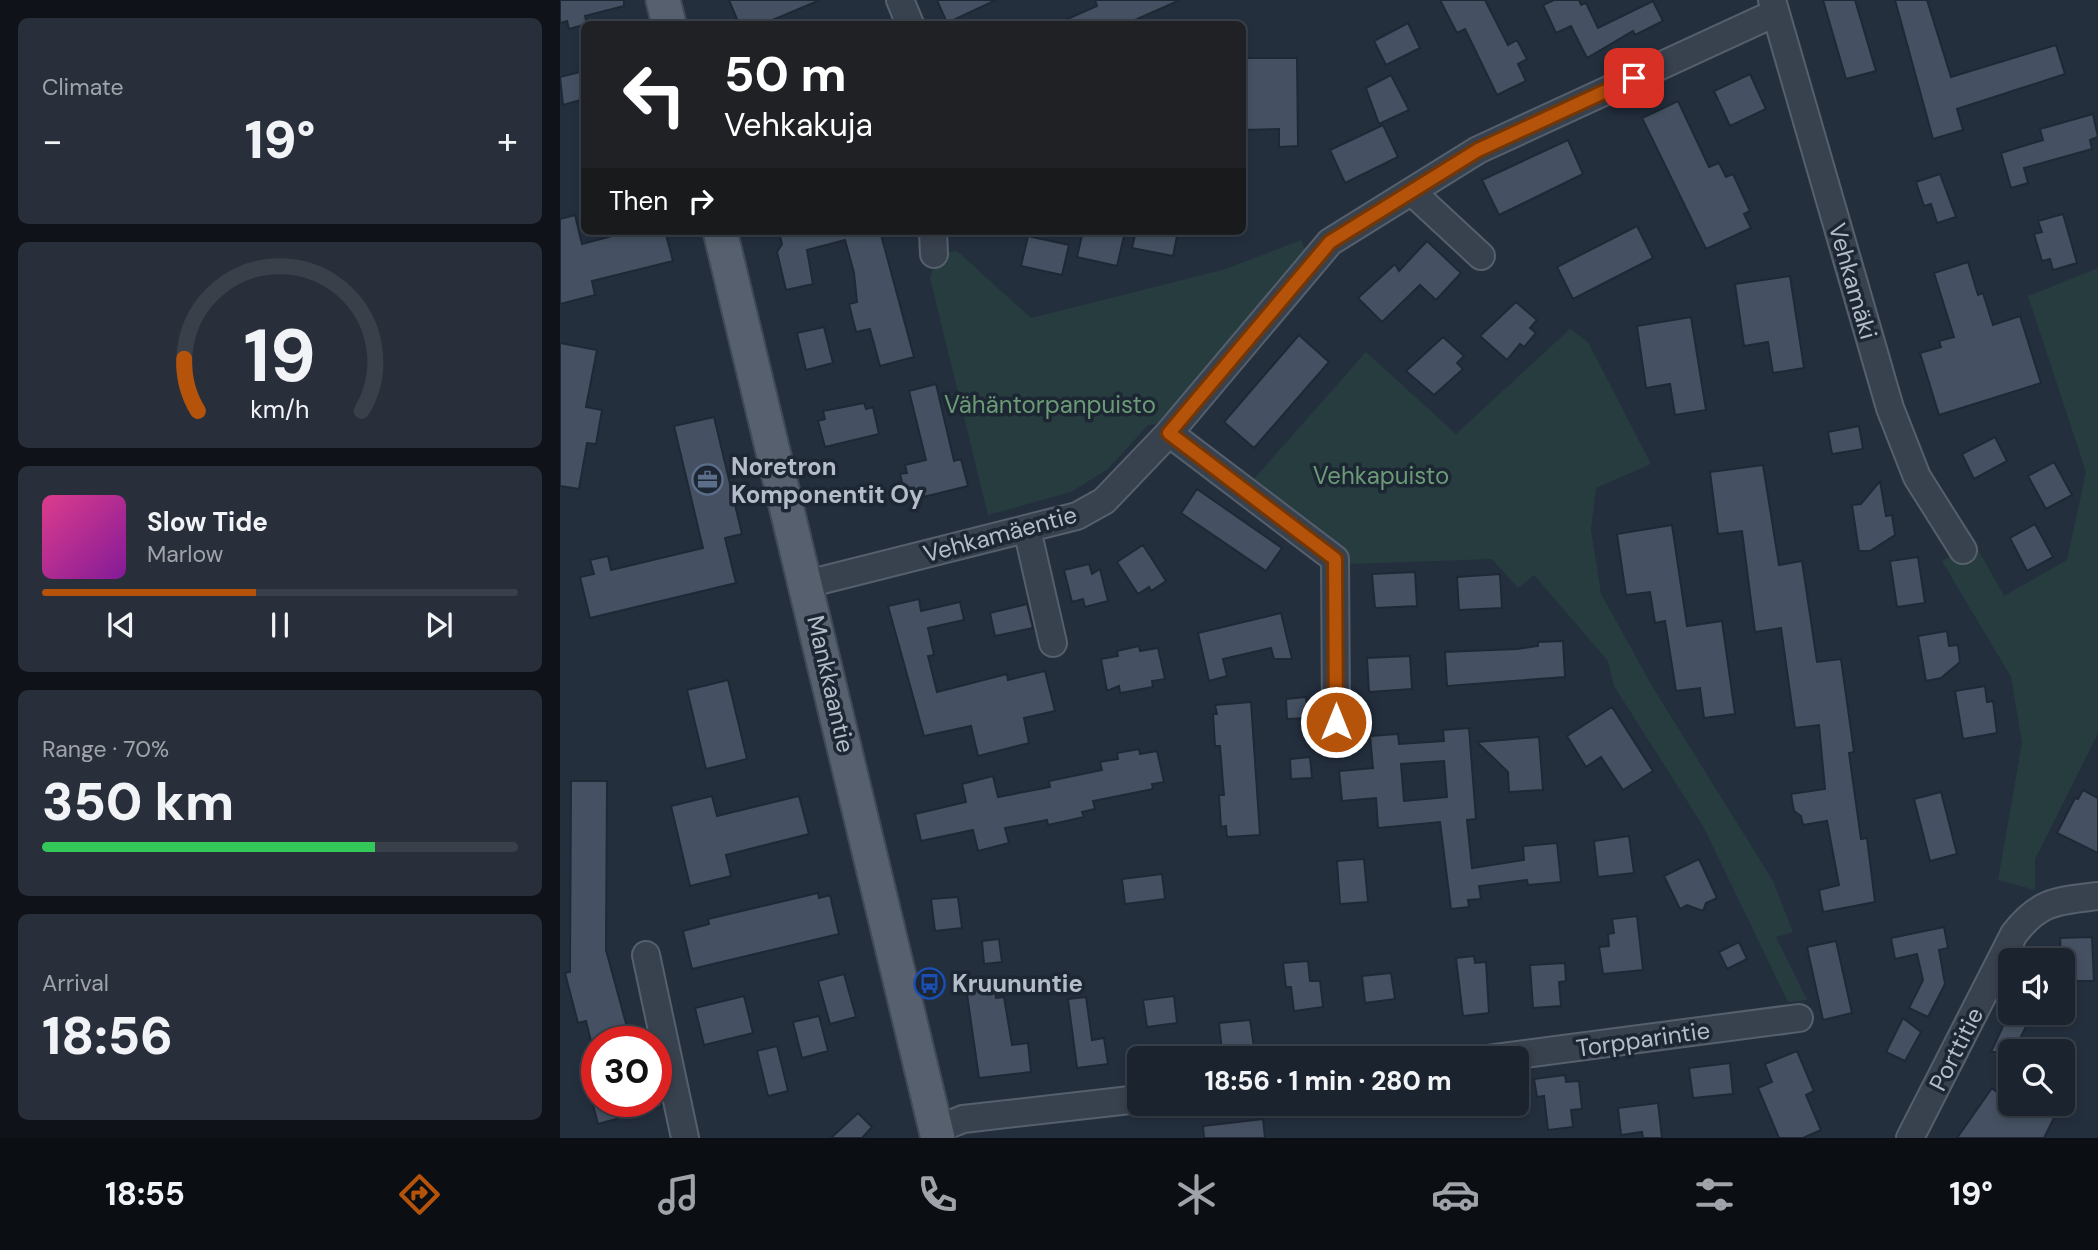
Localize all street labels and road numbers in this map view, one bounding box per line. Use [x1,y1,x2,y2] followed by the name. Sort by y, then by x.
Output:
[1822,219,1884,343] street label: Vehkamäki
[920,499,1080,569] street label: Vehkamäentie
[800,612,862,756] street label: Mankkaantie
[1922,1002,1990,1096] street label: Porttitie
[1574,1014,1712,1064] street label: Torpparintie

